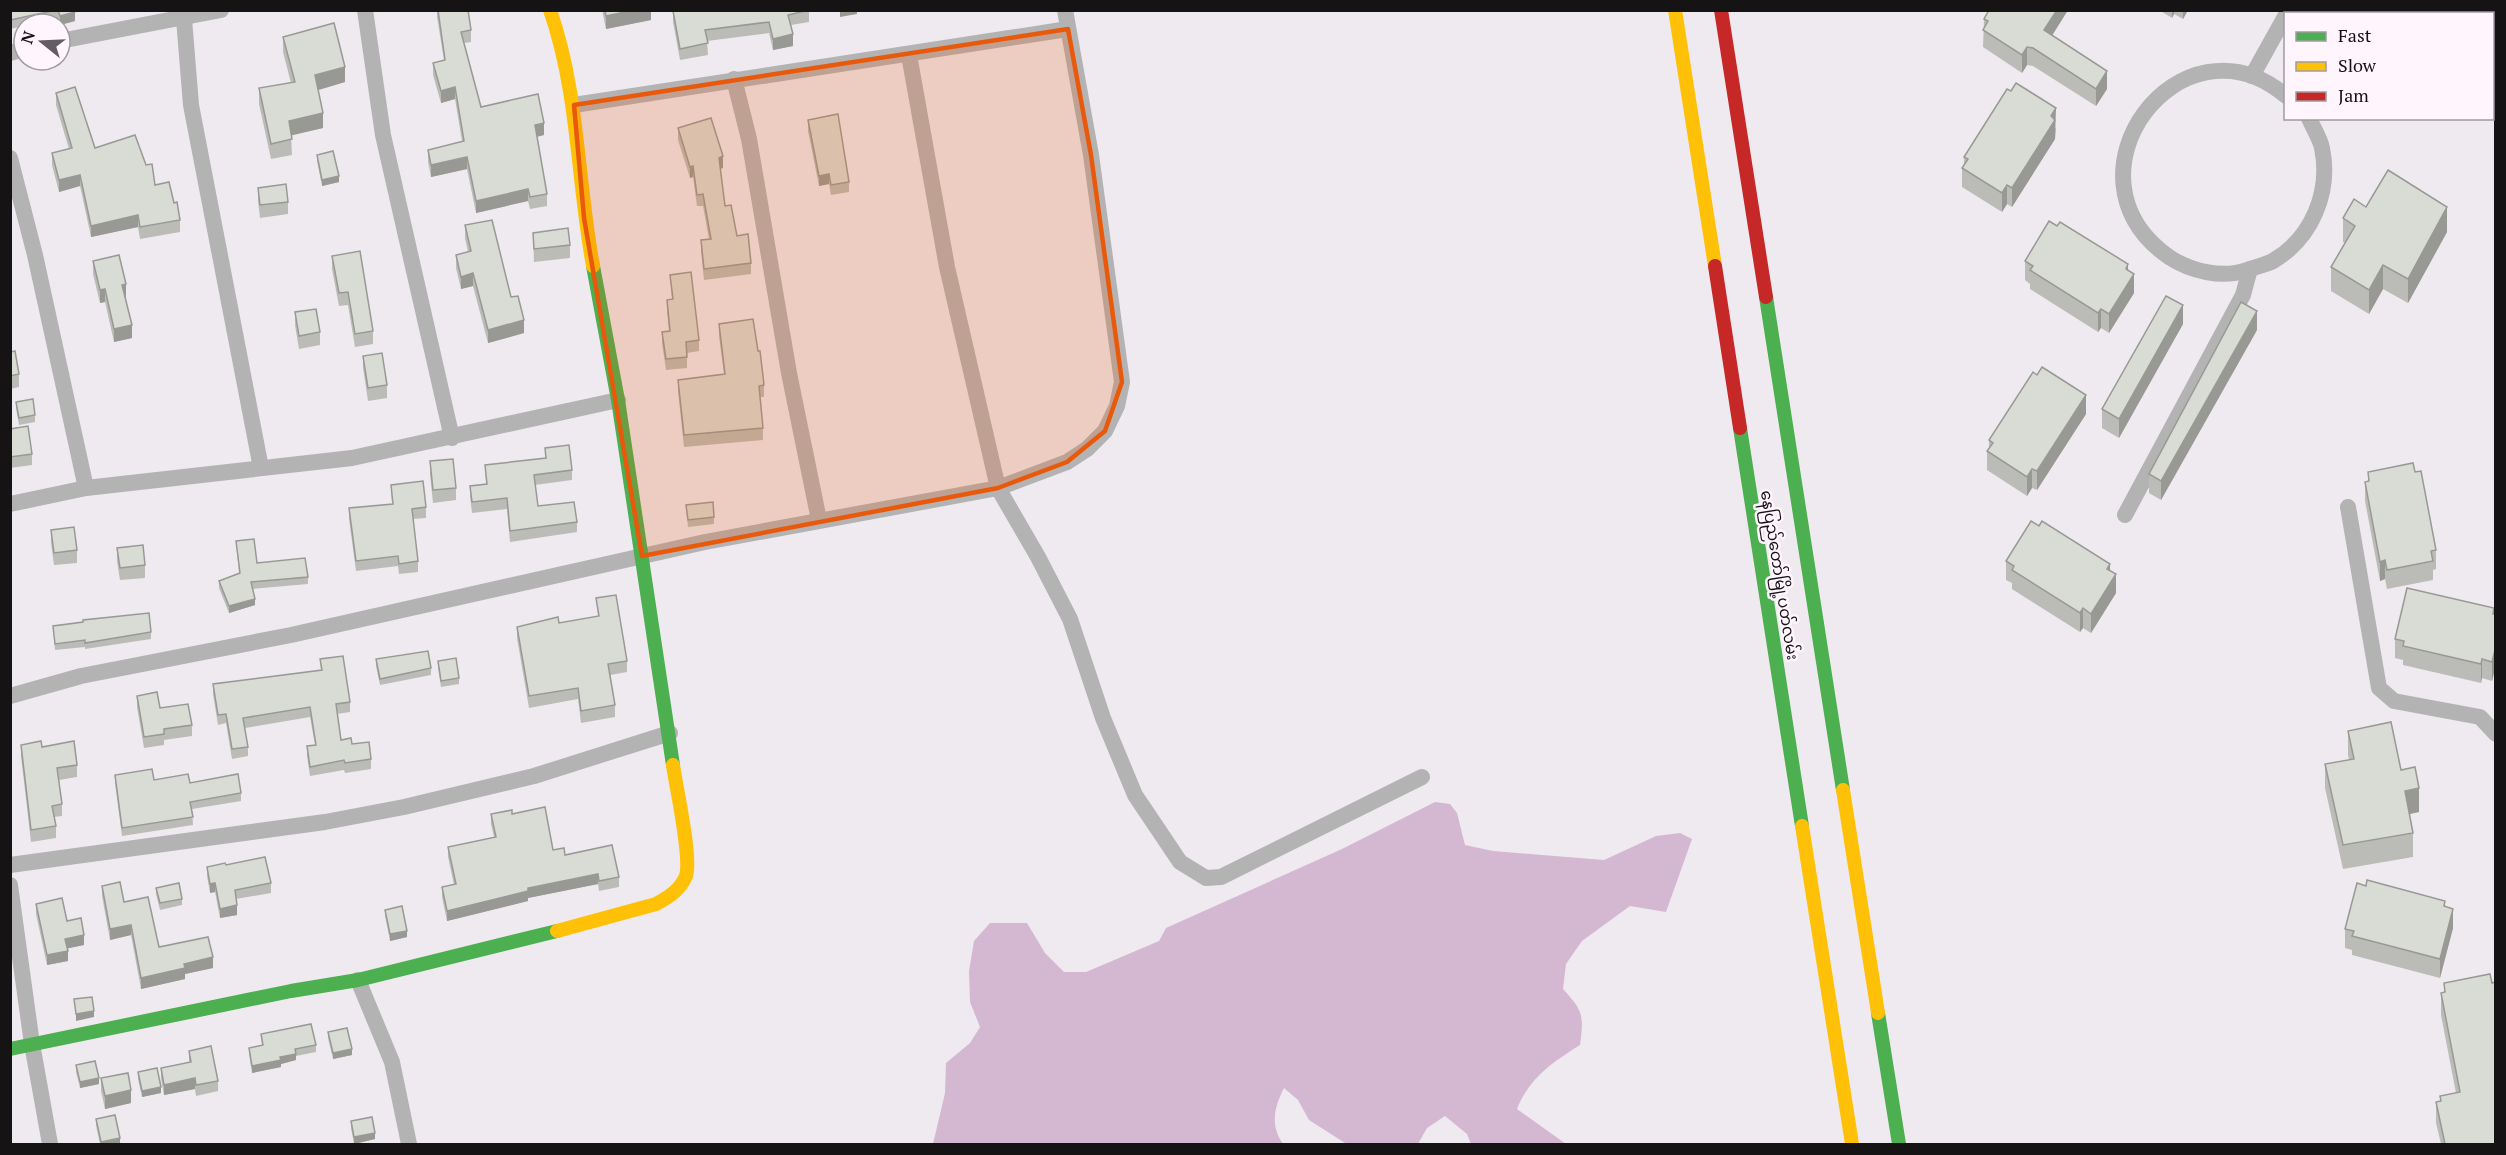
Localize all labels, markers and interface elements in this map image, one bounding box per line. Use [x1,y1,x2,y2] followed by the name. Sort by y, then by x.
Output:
[12,12,72,72] north arrow
[2284,12,2494,120] legend
[2338,23,2372,47] text: Fast
[15,28,40,47] text: N
[2338,53,2377,77] text: Slow
[2338,83,2369,107] text: Jam
[1753,489,1804,662] street label: နေပြည်တော်မြို့ပတ်လမ်း

